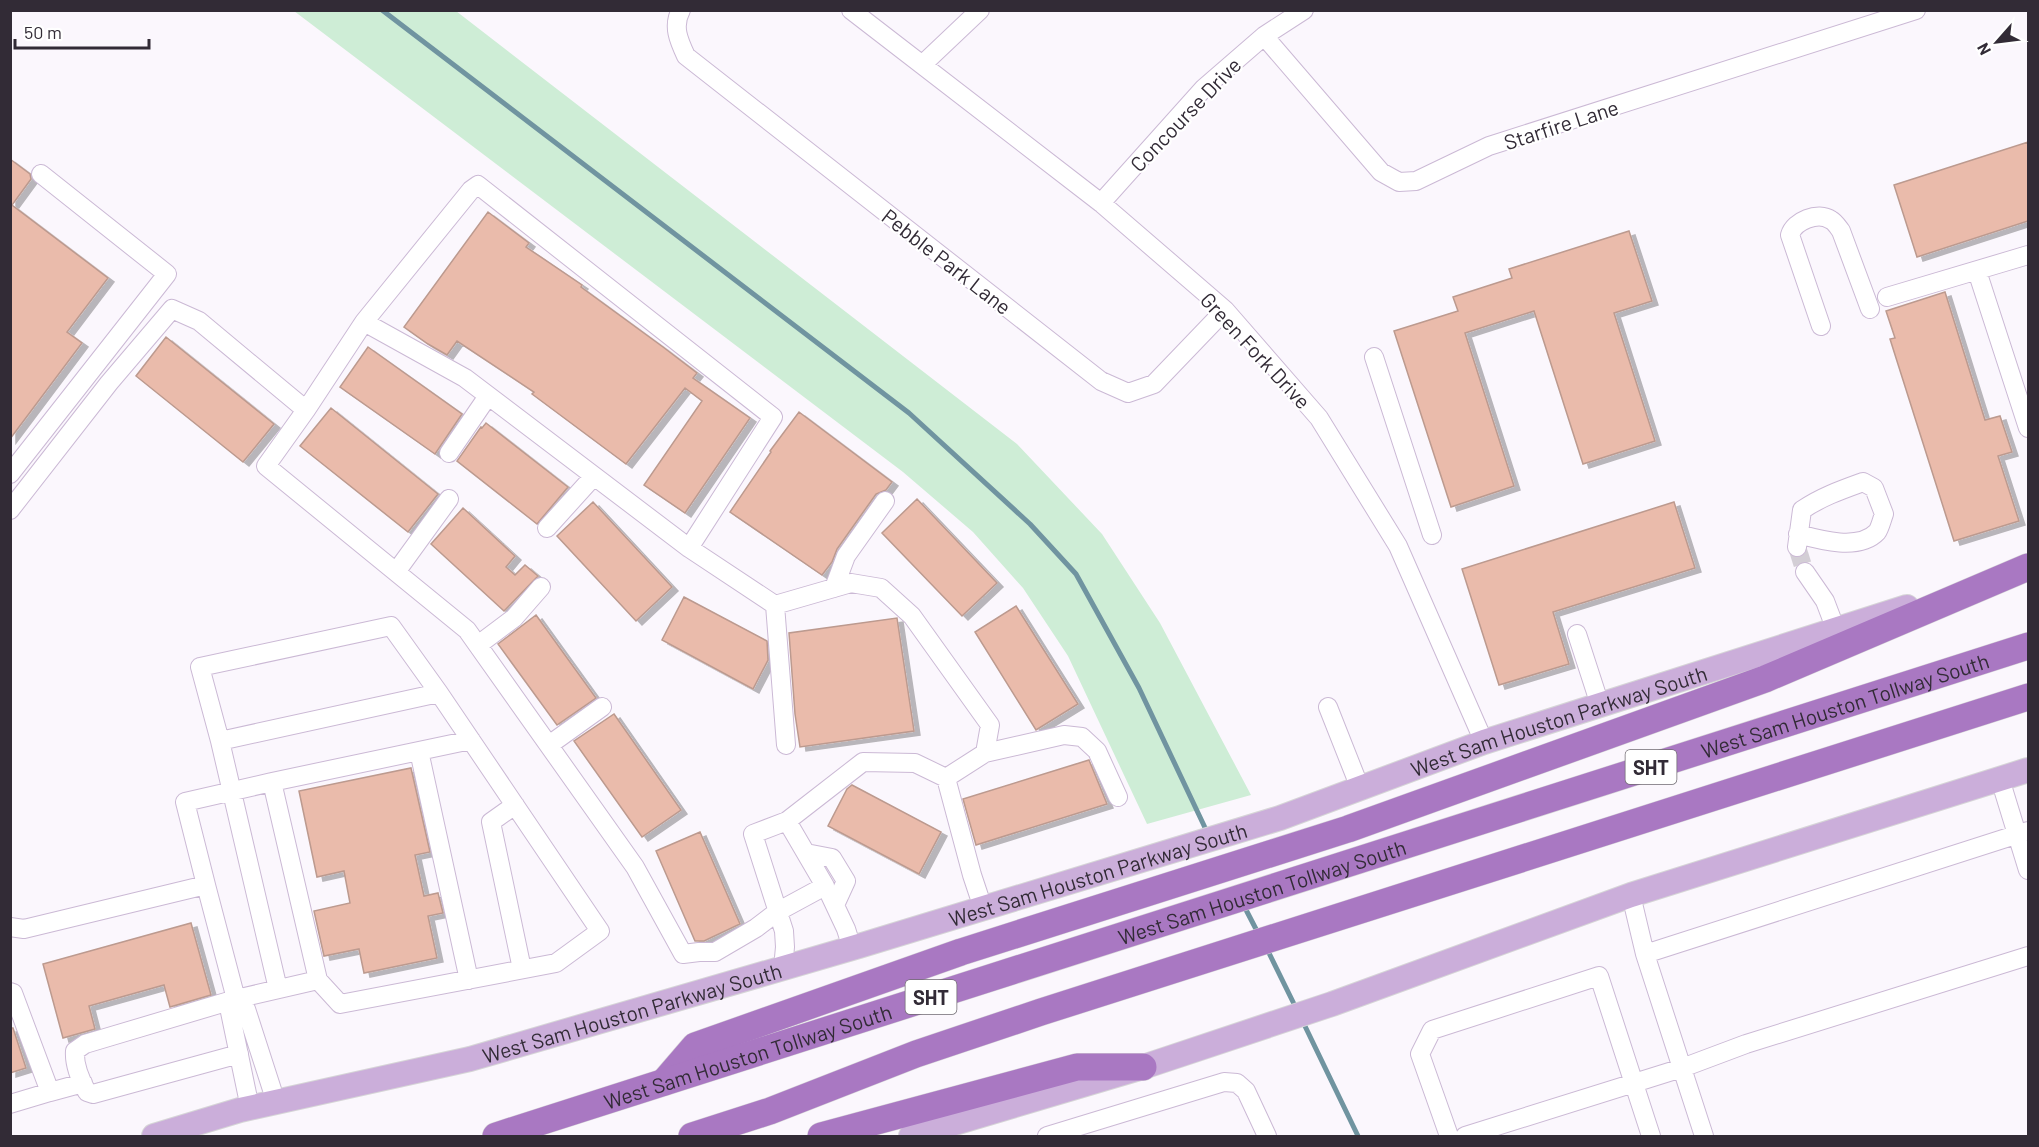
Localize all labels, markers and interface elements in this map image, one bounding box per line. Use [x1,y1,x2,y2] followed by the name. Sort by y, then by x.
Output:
[15,12,148,50] scale bar
[1967,12,2027,72] north arrow
[24,21,62,43] text: 50 m
[1972,40,1994,58] text: N
[1124,52,1246,176] street label: Concourse Drive
[1501,94,1621,154] street label: Starfire Lane
[877,203,1017,319] street label: Pebble Park Lane
[1196,287,1316,413] street label: Green Fork Drive
[1698,647,1992,762] street label: West Sam Houston Tollway South
[1407,659,1710,781] street label: West Sam Houston Parkway South
[1626,750,1676,784] road number: SHT
[946,816,1250,931] street label: West Sam Houston Parkway South
[1115,833,1409,949] street label: West Sam Houston Tollway South
[479,957,784,1067] street label: West Sam Houston Parkway South
[906,980,956,1014] road number: SHT
[600,998,895,1113] street label: West Sam Houston Tollway South

